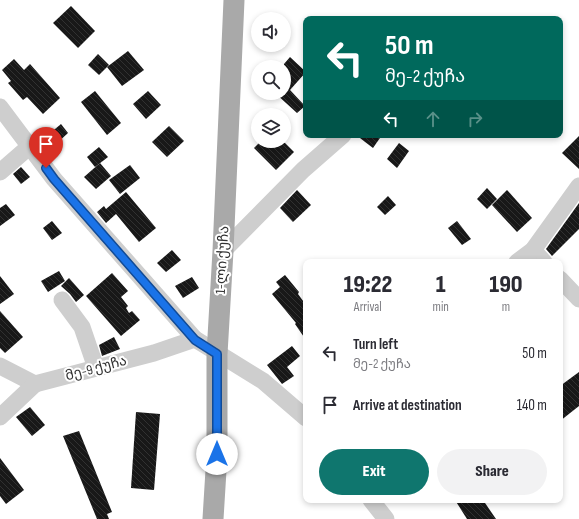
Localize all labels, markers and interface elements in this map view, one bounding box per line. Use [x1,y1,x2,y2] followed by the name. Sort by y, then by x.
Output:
[251,12,291,148] map controls
[251,12,291,52] button: sound
[385,29,434,62] text: 50 m
[319,32,371,84] icon: left
[251,60,291,100] button: search
[385,66,465,87] text: მე-2 ქუჩა
[251,108,291,148] button: layers
[380,108,402,130] icon: left
[422,108,444,130] icon: ahead
[464,108,486,130] icon: right
[29,127,63,168] pin
[35,133,57,155] icon: arrive
[212,225,232,295] street label: 1-ლი ქუჩა
[343,270,392,299] text: 19:22
[436,270,446,299] text: 1
[489,270,523,299] text: 190
[354,299,382,315] text: Arrival
[433,299,449,315] text: min
[502,299,510,315] text: m
[353,335,398,354] text: Turn left
[319,342,341,364] icon: left
[522,344,547,363] text: 50 m
[64,352,128,384] street label: მე-9 ქუჩა
[353,356,411,372] text: მე-2 ქუჩა
[319,394,341,416] icon: arrive
[353,396,462,415] text: Arrive at destination
[517,396,547,415] text: 140 m
[196,433,238,475] position arrow
[319,449,429,495] button: Exit
[437,449,547,495] button: Share

